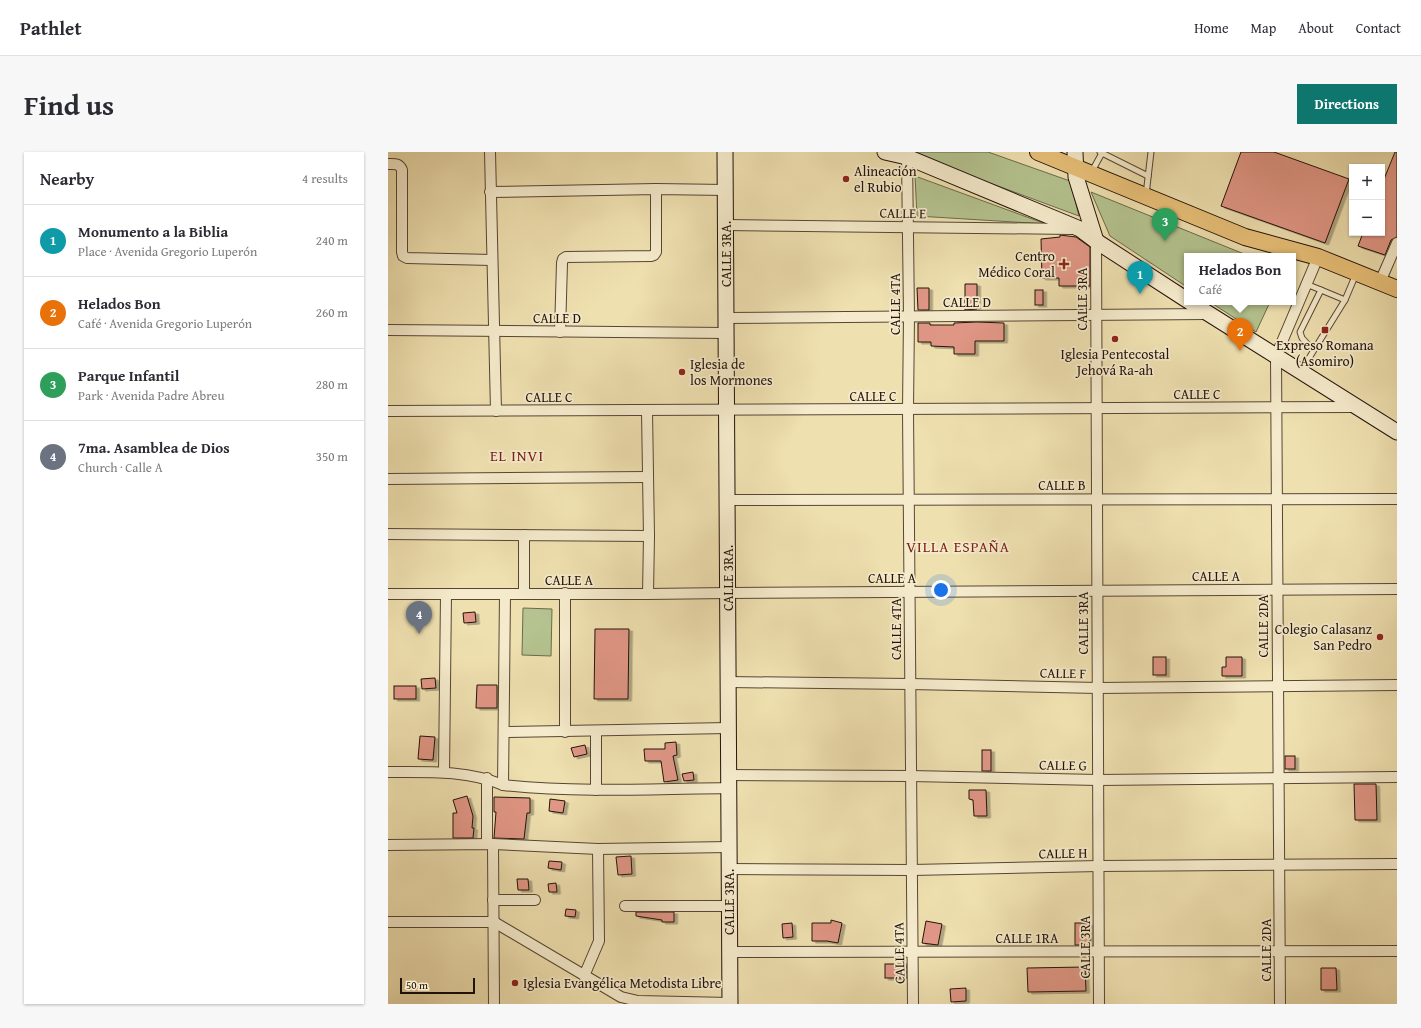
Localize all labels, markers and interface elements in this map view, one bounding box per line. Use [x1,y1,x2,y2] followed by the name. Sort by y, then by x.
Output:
[20,14,82,42] text: Pathlet
[1194,18,1229,38] text: Home
[1251,18,1276,38] text: Map
[1298,18,1334,38] text: About
[1356,18,1401,38] text: Contact
[24,84,114,125] text: Find us
[1297,84,1397,124] button: Directions
[854,161,917,197] place label: Alineación el Rubio
[1349,164,1385,236] map controls
[1349,164,1385,200] button: +
[40,166,94,191] text: Nearby
[302,169,348,188] text: 4 results
[841,174,851,184] marker: Alineación el Rubio
[1349,200,1385,236] button: −
[880,203,926,223] street label: CALLE E
[1152,208,1178,241] pin: 3
[78,221,228,242] text: Monumento a la Biblia
[716,221,736,287] street label: CALLE 3RA.
[50,231,56,250] text: 1
[316,231,348,250] text: 240 m
[78,242,257,261] text: Place · Avenida Gregorio Luperón
[978,246,1055,282] place label: Centro Médico Coral
[1184,253,1296,305] popup
[1058,258,1070,270] marker: Centro Médico Coral
[1199,259,1281,280] text: Helados Bon
[1127,261,1153,294] pin: 1
[1072,267,1092,330] street label: CALLE 3RA
[885,273,905,335] street label: CALLE 4TA
[1199,280,1222,299] text: Café
[943,292,991,312] street label: CALLE D
[78,293,161,314] text: Helados Bon
[50,303,56,322] text: 2
[316,303,348,322] text: 260 m
[533,308,581,328] street label: CALLE D
[78,314,252,333] text: Café · Avenida Gregorio Luperón
[1227,318,1253,351] pin: 2
[1320,325,1330,335] marker: Expreso Romana (Asomiro)
[1110,334,1120,344] marker: Iglesia Pentecostal Jehová Ra-ah
[1276,335,1374,371] place label: Expreso Romana (Asomiro)
[1061,344,1169,380] place label: Iglesia Pentecostal Jehová Ra-ah
[690,354,773,390] place label: Iglesia de los Mormones
[78,365,179,386] text: Parque Infantil
[677,367,687,377] marker: Iglesia de los Mormones
[50,375,56,394] text: 3
[316,375,348,394] text: 280 m
[1173,384,1221,404] street label: CALLE C
[78,386,225,405] text: Park · Avenida Padre Abreu
[849,386,897,406] street label: CALLE C
[525,387,573,407] street label: CALLE C
[78,437,230,458] text: 7ma. Asamblea de Dios
[490,445,544,466] district label: EL INVI
[50,447,56,466] text: 4
[316,447,348,466] text: 350 m
[78,458,163,477] text: Church · Calle A
[1038,475,1086,495] street label: CALLE B
[906,536,1010,557] district label: VILLA ESPAÑA
[718,545,738,611] street label: CALLE 3RA.
[1192,566,1241,586] street label: CALLE A
[868,568,917,588] street label: CALLE A
[545,570,594,590] street label: CALLE A
[931,580,951,600] your location
[1073,591,1093,654] street label: CALLE 3RA
[1253,594,1273,657] street label: CALLE 2DA
[886,598,906,660] street label: CALLE 4TA
[406,601,432,634] pin: 4
[1275,619,1372,655] place label: Colegio Calasanz San Pedro
[1375,632,1385,642] marker: Colegio Calasanz San Pedro
[1040,663,1087,683] street label: CALLE F
[1039,755,1087,775] street label: CALLE G
[1038,843,1088,863] street label: CALLE H
[719,869,739,935] street label: CALLE 3RA.
[1075,915,1095,978] street label: CALLE 3RA
[1256,918,1276,981] street label: CALLE 2DA
[888,921,910,984] street label: CALLE 4TA
[996,928,1059,948] street label: CALLE 1RA
[523,973,722,993] place label: Iglesia Evangélica Metodista Libre
[400,976,475,995] scale bar
[406,977,428,993] text: 50 m
[510,978,520,988] marker: Iglesia Evangélica Metodista Libre

